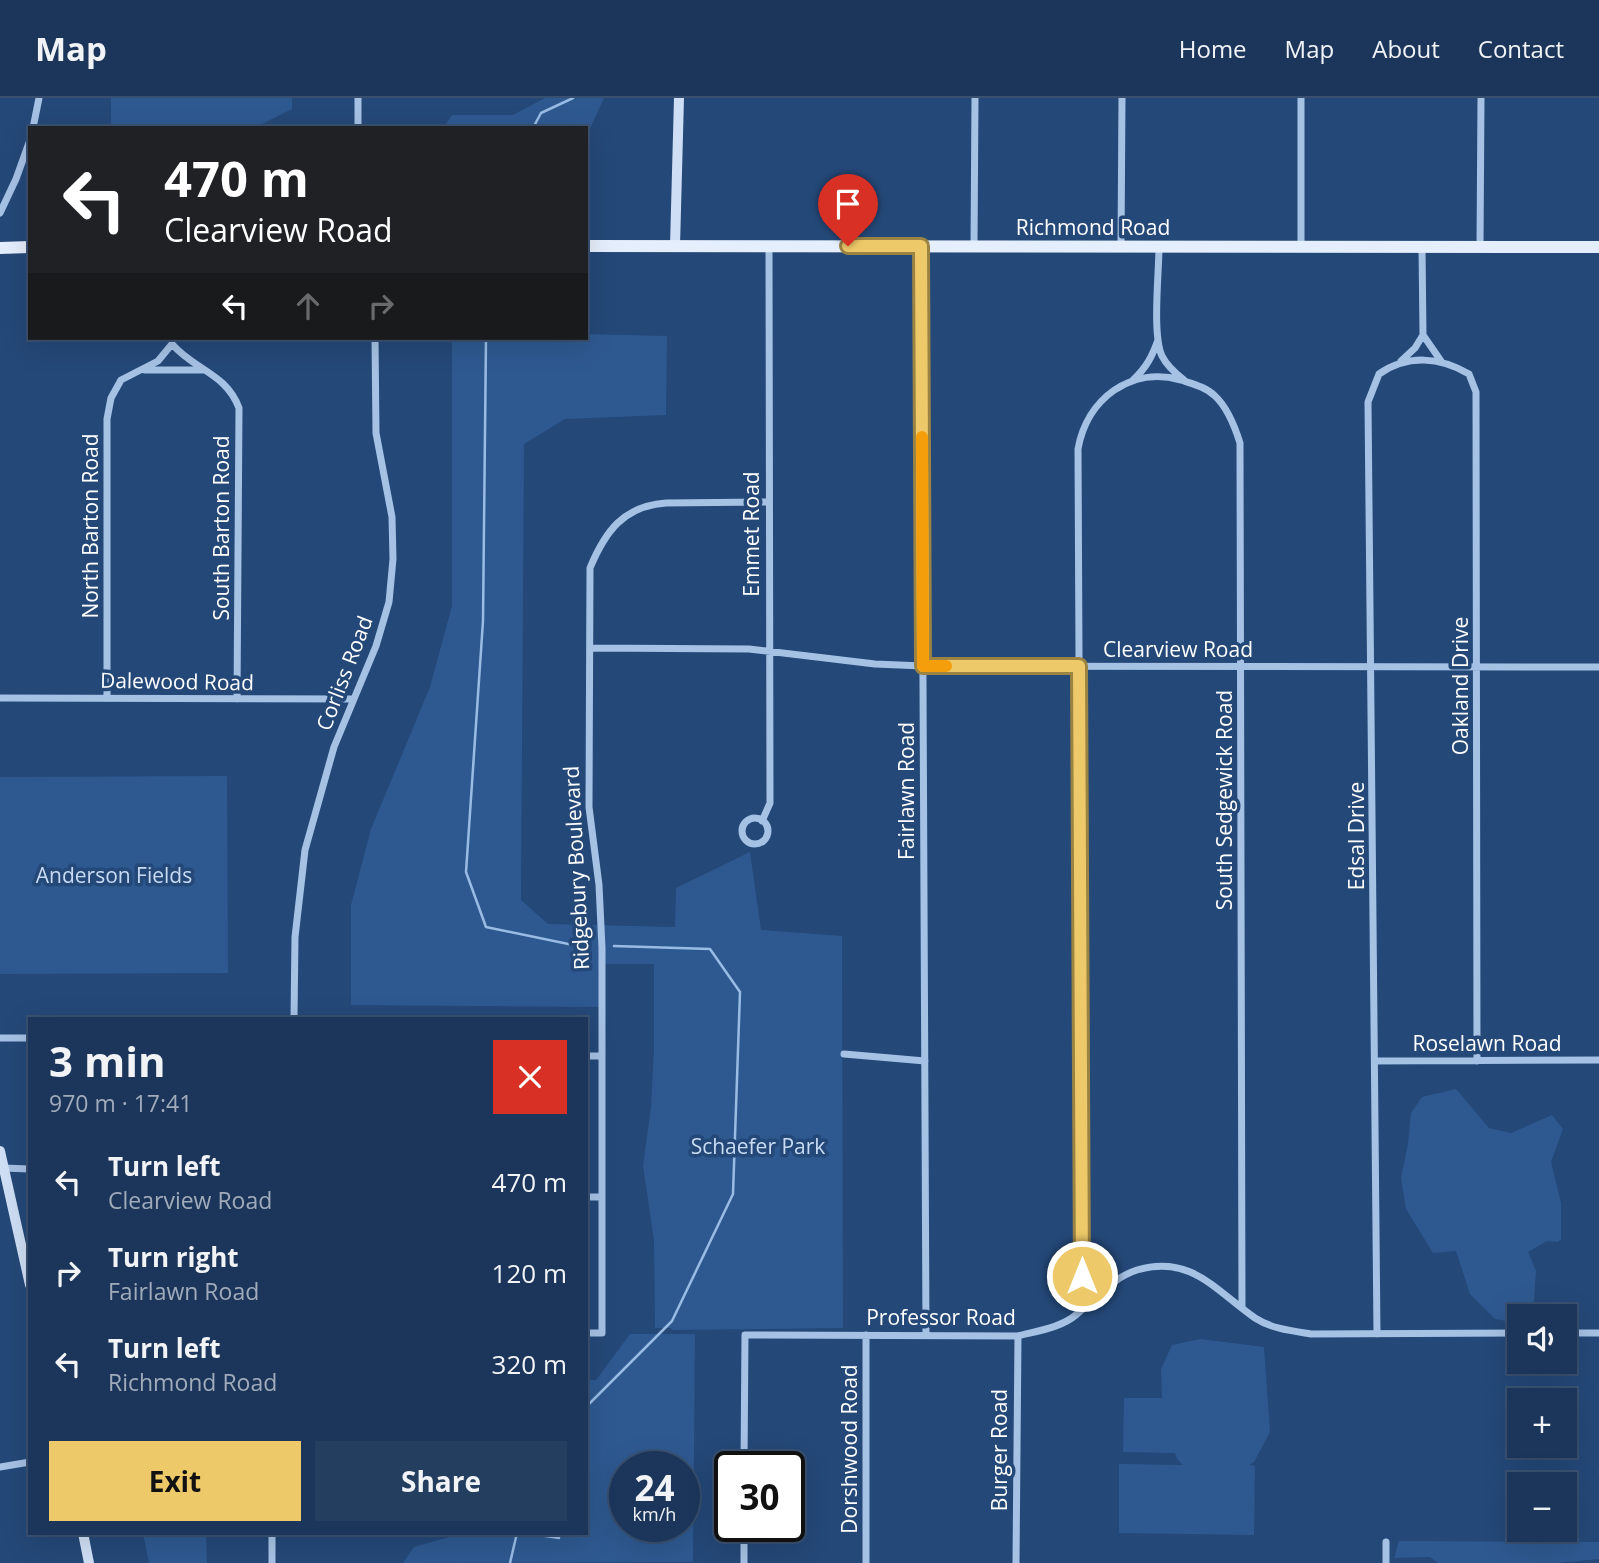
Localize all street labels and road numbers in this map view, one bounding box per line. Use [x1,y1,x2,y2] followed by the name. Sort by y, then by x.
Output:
[1016,213,1170,241] street label: Richmond Road
[76,433,104,619] street label: North Barton Road
[207,435,235,621] street label: South Barton Road
[737,471,765,597] street label: Emmet Road
[309,612,379,734] street label: Corliss Road
[1446,617,1474,755] street label: Oakland Drive
[1103,635,1253,663] street label: Clearview Road
[100,666,254,696] street label: Dalewood Road
[1210,690,1238,910] street label: South Sedgewick Road
[892,722,920,860] street label: Fairlawn Road
[557,765,595,971] street label: Ridgebury Boulevard
[1342,782,1370,890] street label: Edsal Drive
[1412,1029,1562,1057] street label: Roselawn Road
[866,1303,1016,1331] street label: Professor Road
[835,1364,863,1534] street label: Dorshwood Road
[985,1389,1013,1511] street label: Burger Road

